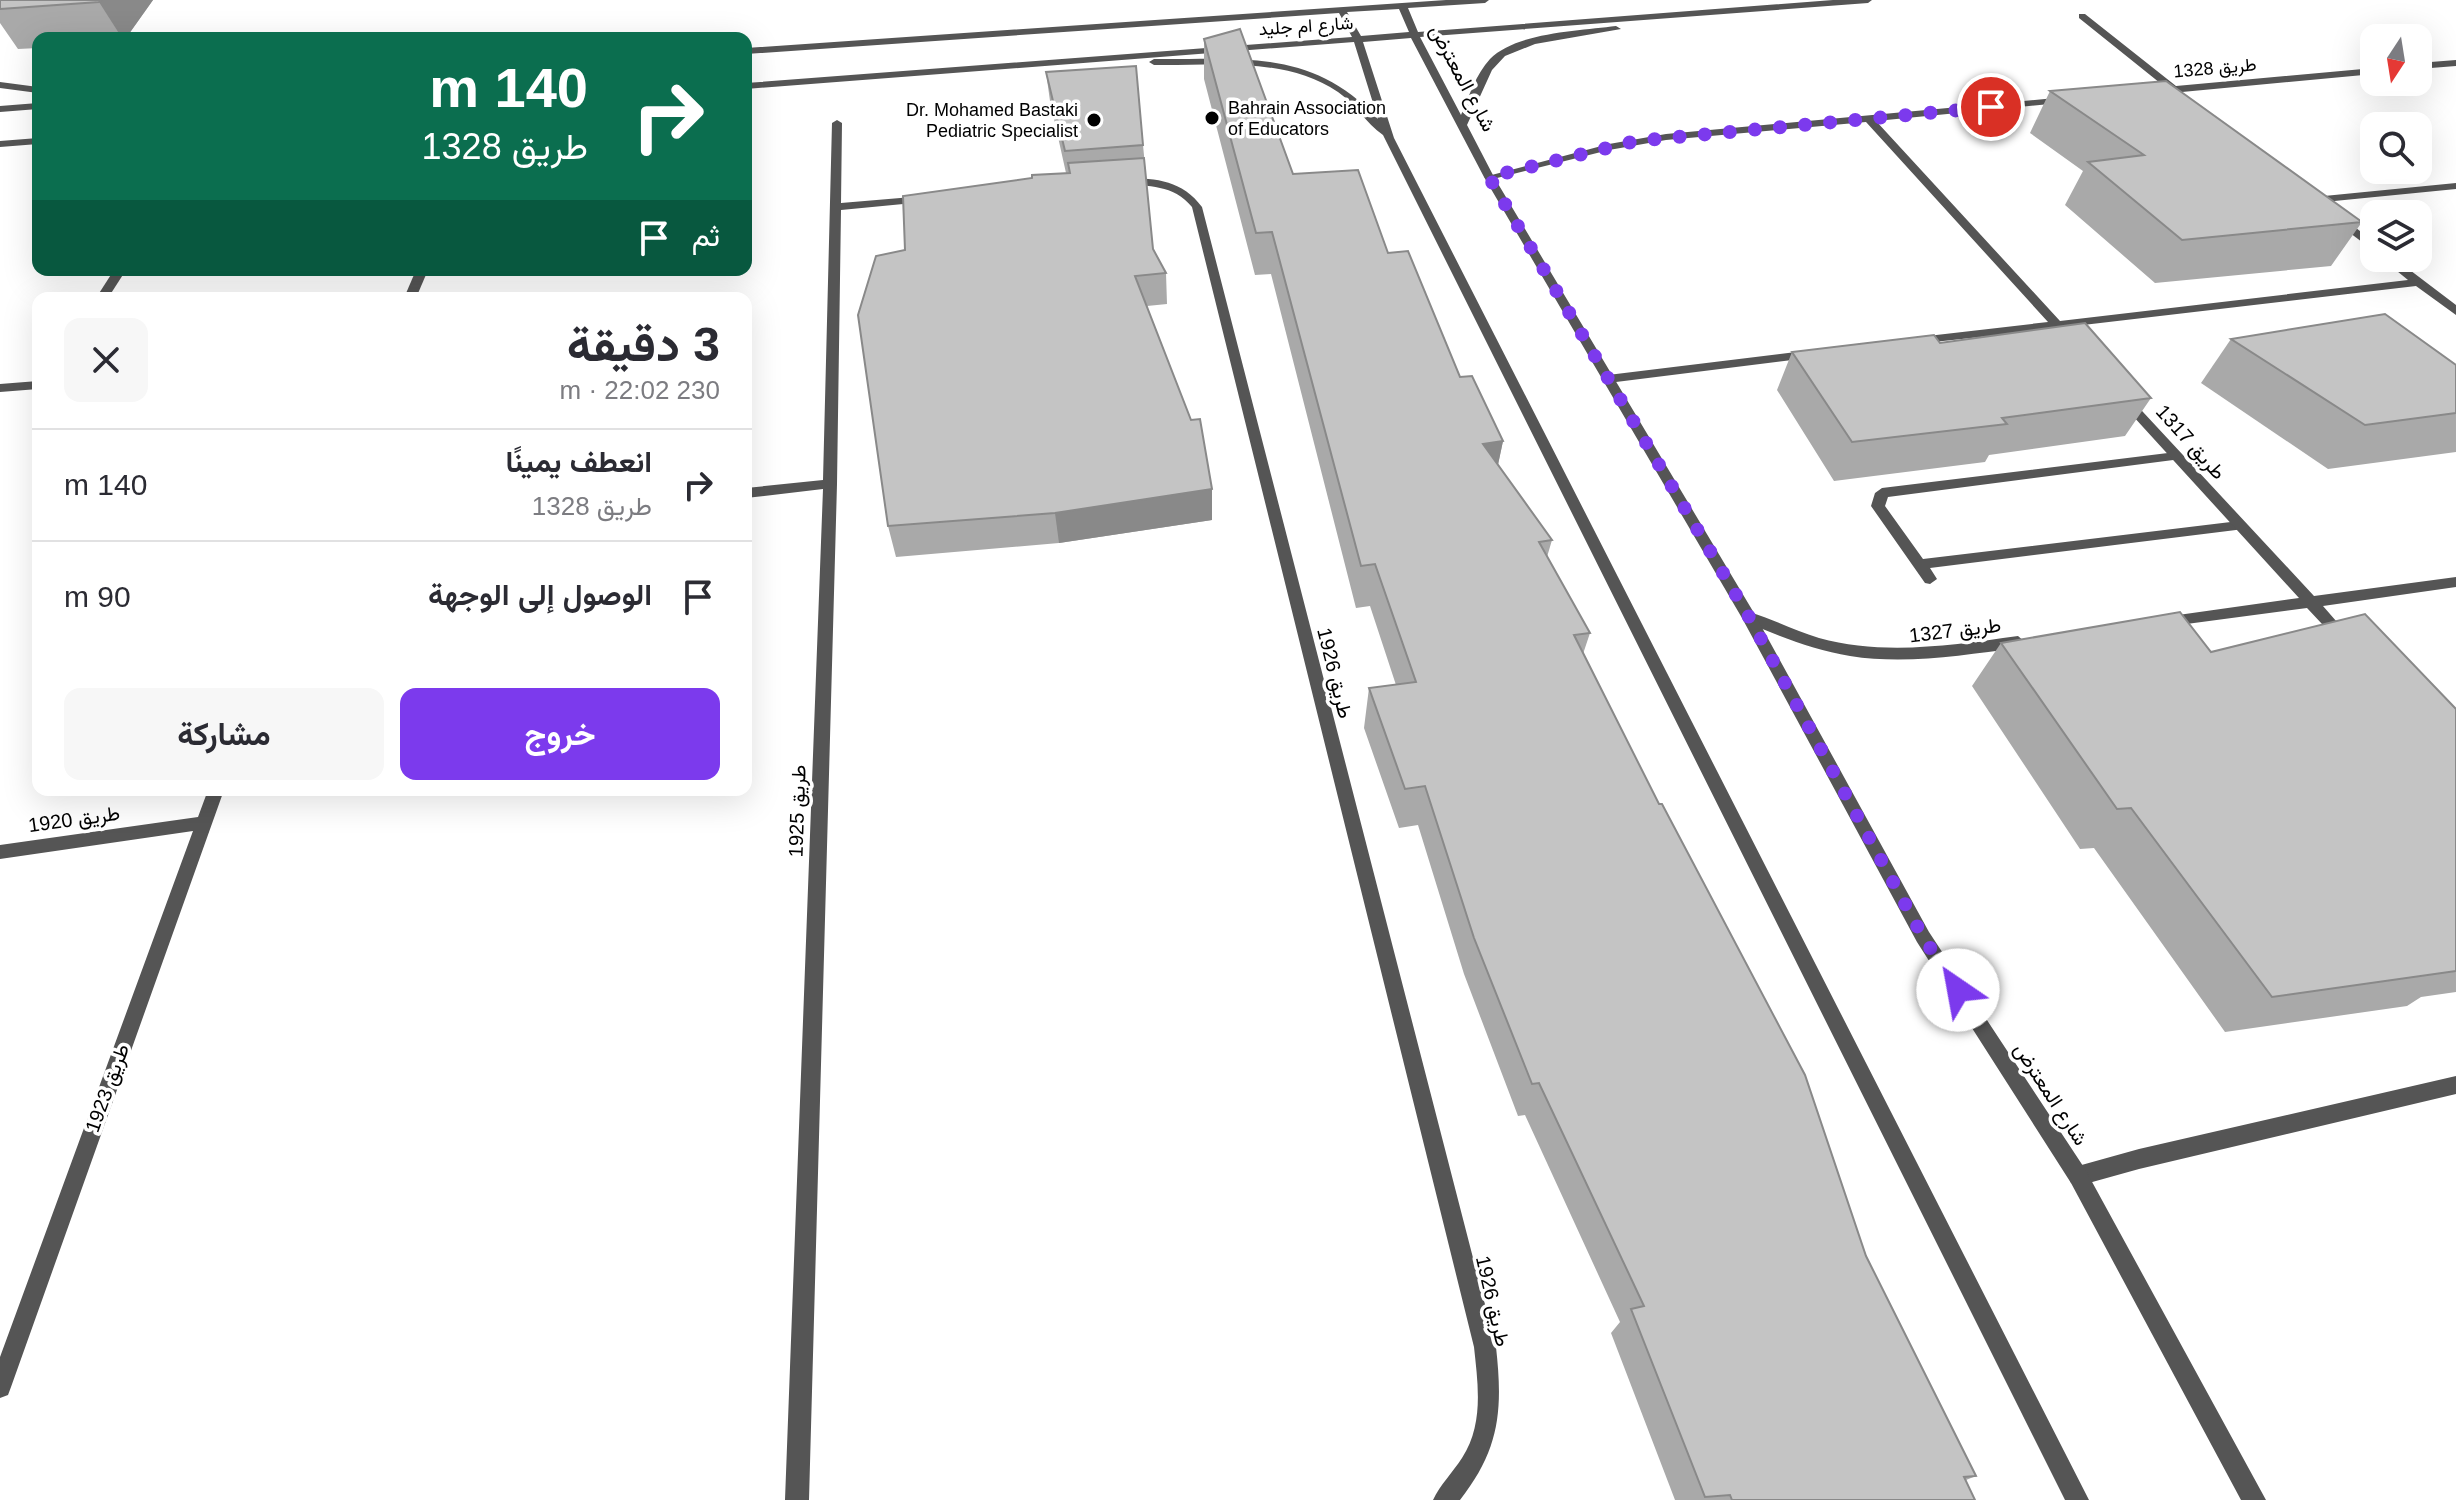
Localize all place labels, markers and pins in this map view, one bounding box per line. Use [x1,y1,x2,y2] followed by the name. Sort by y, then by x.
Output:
[1957,73,2025,141] pin
[1228,98,1386,139] place label: Bahrain Association of Educators
[906,100,1078,141] place label: Dr. Mohamed Bastaki Pediatric Specialist
[1203,109,1221,127] marker: Bahrain Association of Educators
[1085,111,1103,129] marker: Dr. Mohamed Bastaki Pediatric Specialist

